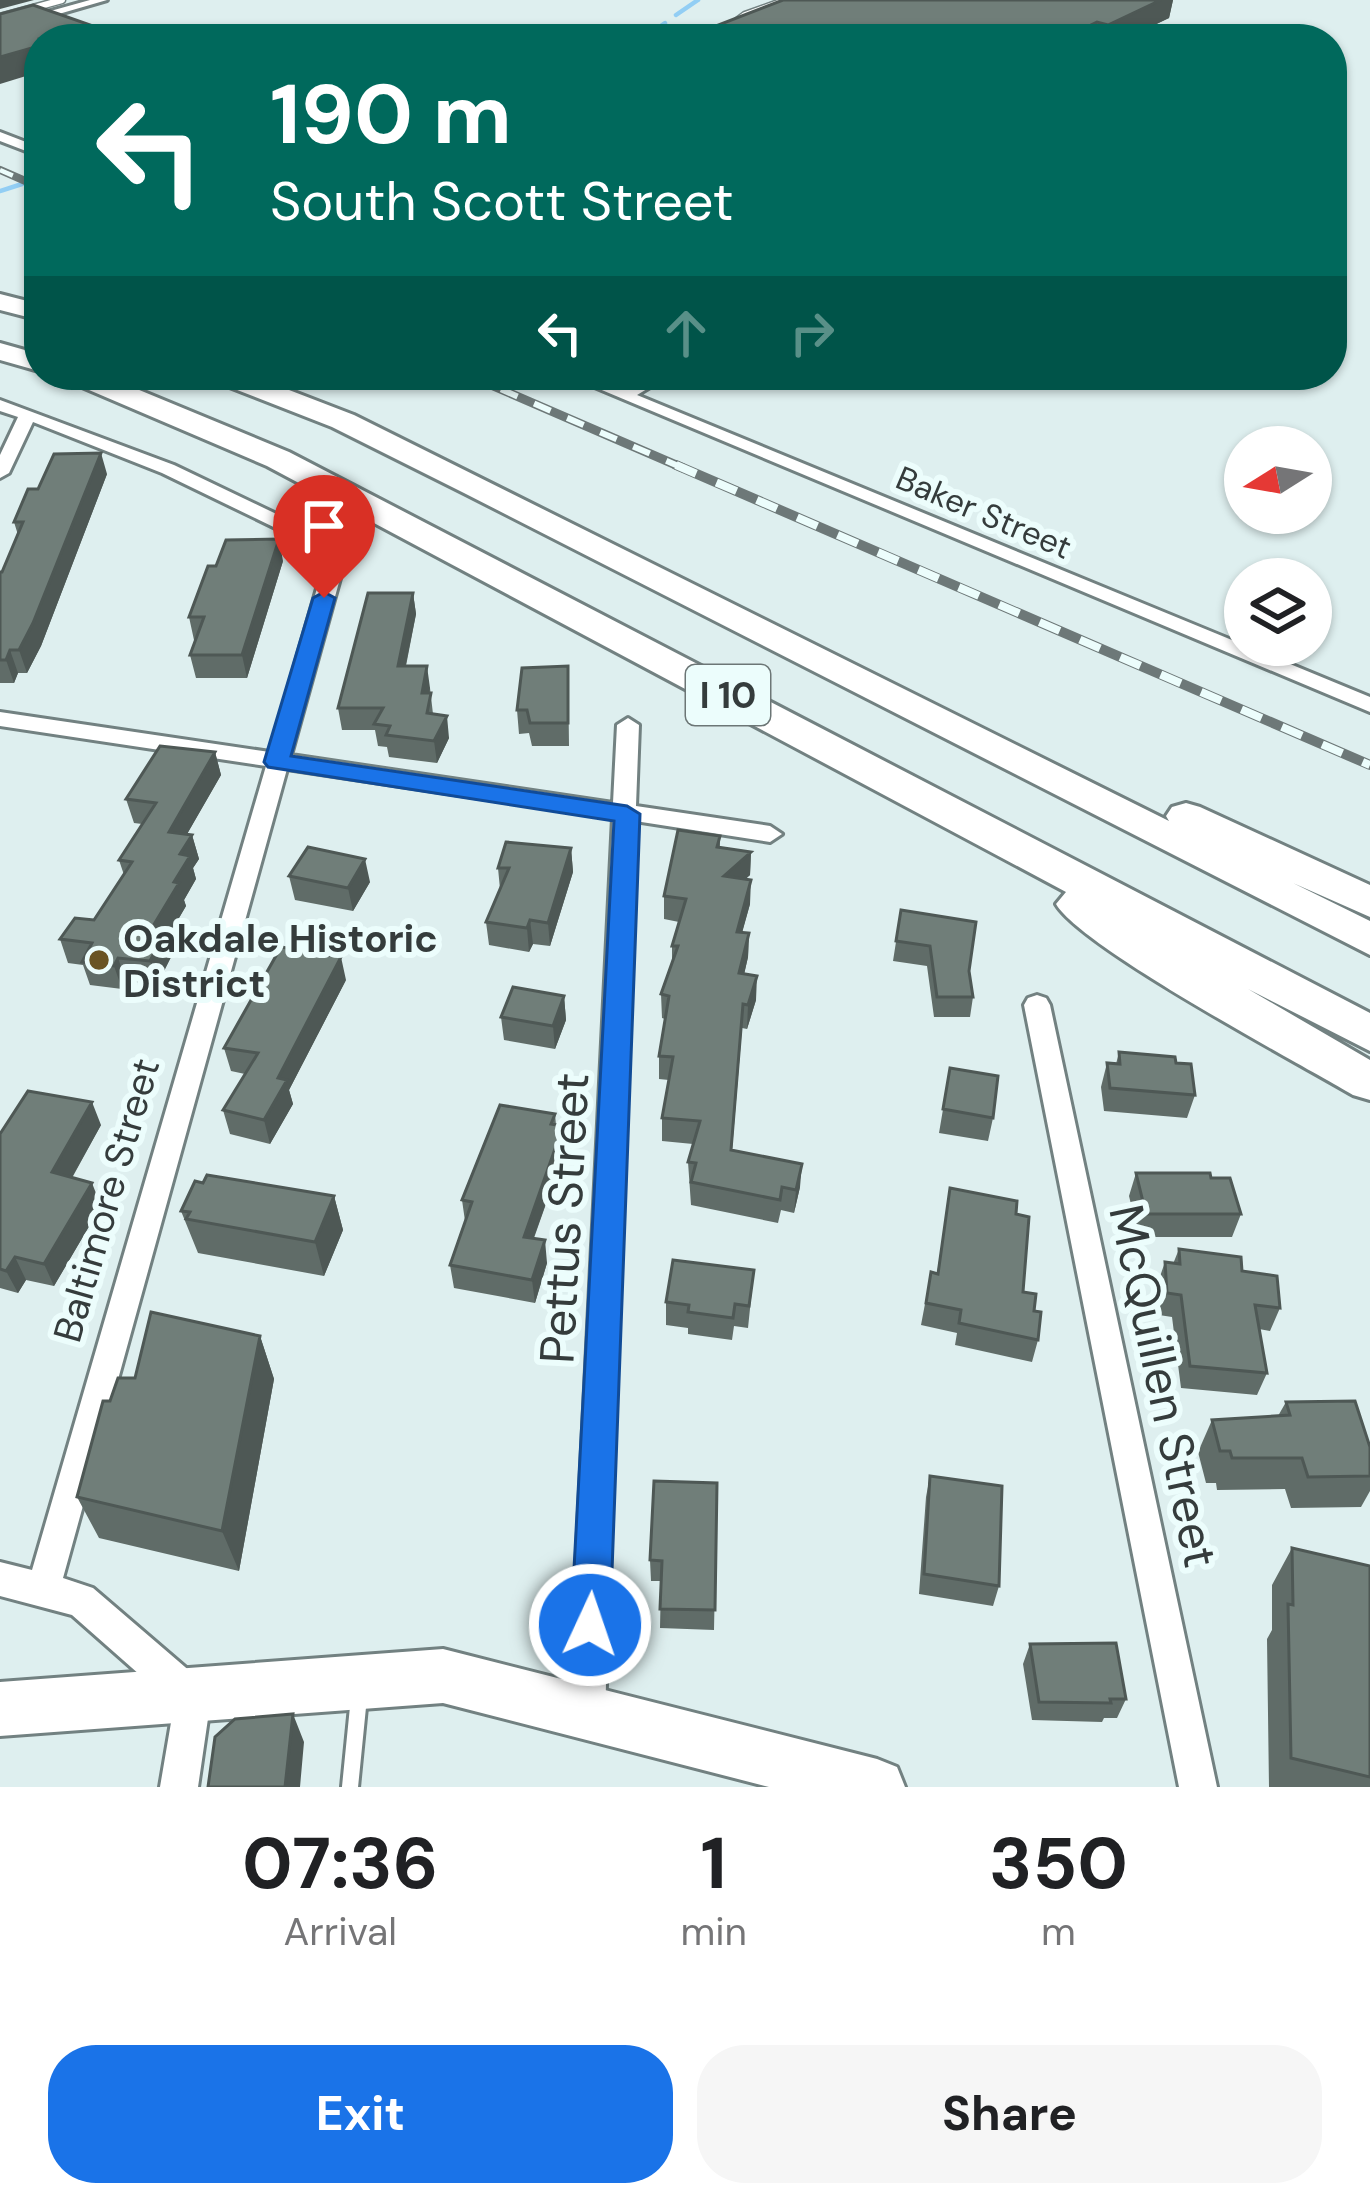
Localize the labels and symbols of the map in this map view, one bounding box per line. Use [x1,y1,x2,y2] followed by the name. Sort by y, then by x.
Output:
[1224,426,1332,534] north arrow
[890,456,1078,569] street label: Baker Street
[273,475,375,598] pin
[686,665,770,725] road number: I 10
[123,913,438,1009] place label: Oakdale Historic District
[86,947,112,973] marker: Oakdale Historic District
[42,1052,171,1348] street label: Baltimore Street
[525,1071,604,1365] street label: Pettus Street
[1094,1199,1233,1573] street label: McQuillen Street
[527,1562,653,1688] position arrow

